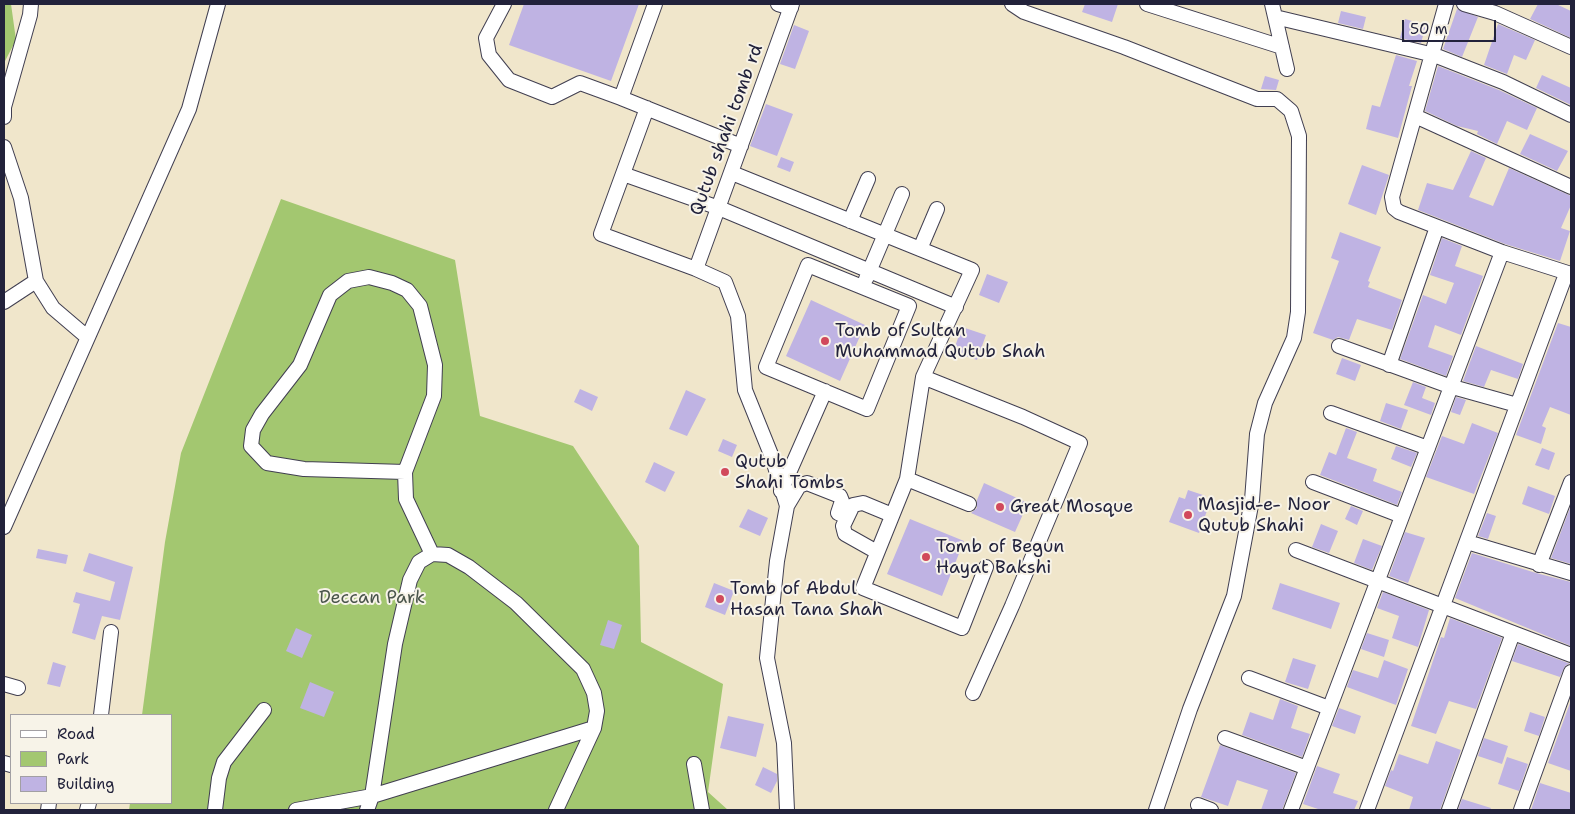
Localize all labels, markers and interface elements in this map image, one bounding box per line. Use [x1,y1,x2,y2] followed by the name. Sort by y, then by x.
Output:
[1405,10,1499,42] scale bar
[1410,19,1448,39] text: 50 m
[686,41,768,219] street label: Qutub shahi tomb rd
[835,320,1045,362] place label: Tomb of Sultan Muhammad Qutub Shah
[819,335,831,347] marker: Tomb of Sultan Muhammad Qutub Shah
[735,451,844,494] place label: Qutub Shahi Tombs
[719,466,731,478] marker: Qutub Shahi Tombs
[1198,494,1331,536] place label: Masjid-e- Noor Qutub Shahi
[1010,496,1134,518] place label: Great Mosque
[994,501,1006,513] marker: Great Mosque
[1182,509,1194,521] marker: Masjid-e- Noor Qutub Shahi
[936,536,1064,578] place label: Tomb of Begun Hayat Bakshi
[920,551,932,563] marker: Tomb of Begun Hayat Bakshi
[730,578,883,620] place label: Tomb of Abdul Hasan Tana Shah
[319,587,425,609] park label: Deccan Park
[714,593,726,605] marker: Tomb of Abdul Hasan Tana Shah
[10,714,172,804] legend
[57,724,95,744] text: Road
[57,749,89,769] text: Park
[57,774,114,794] text: Building

